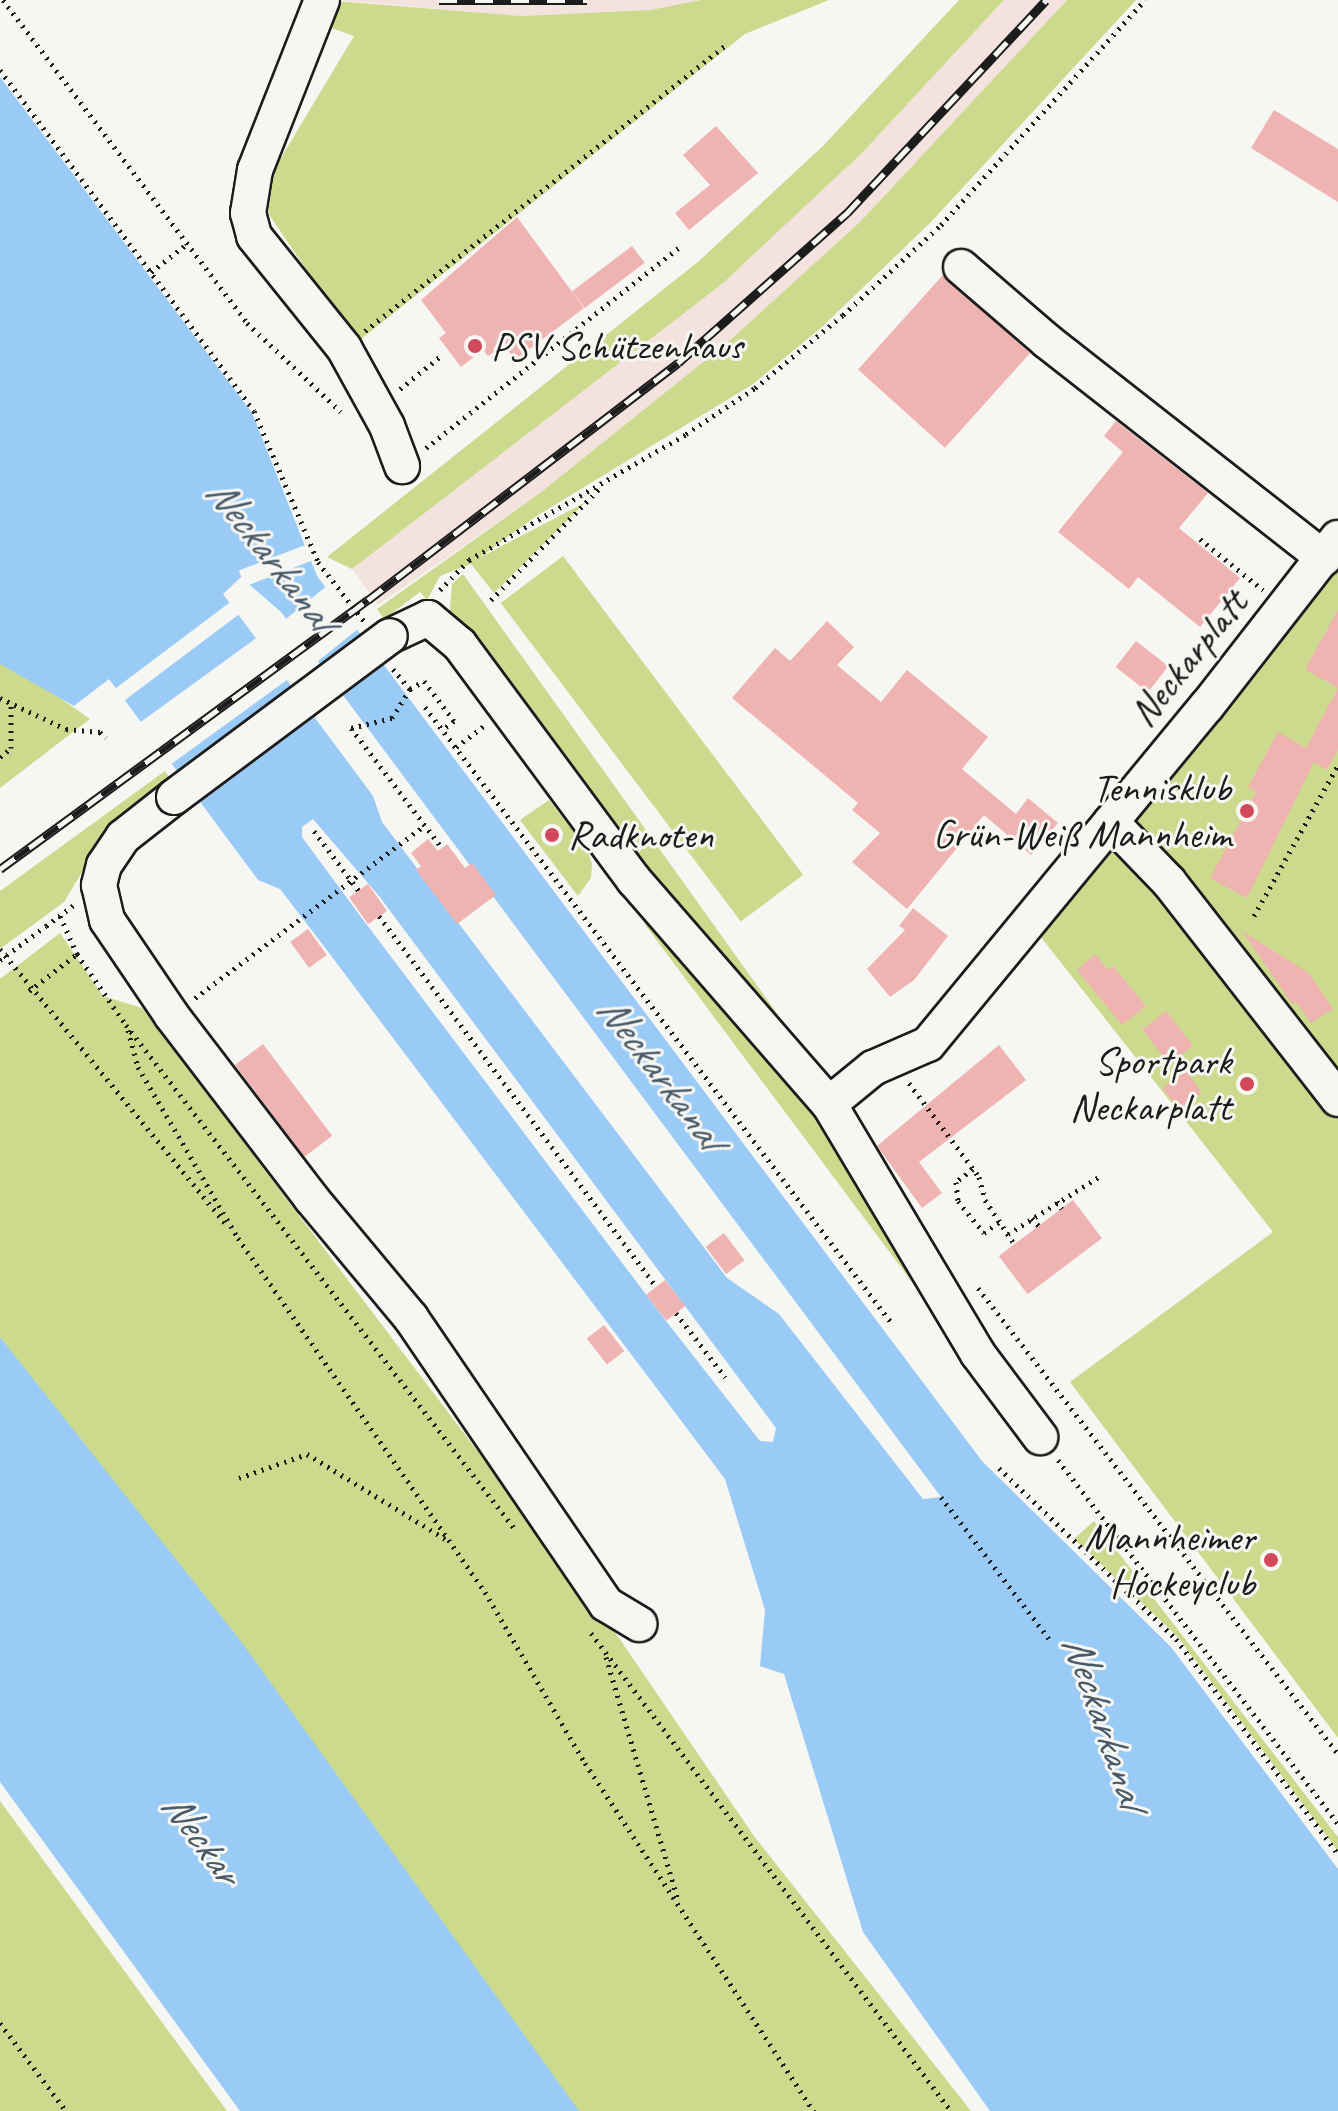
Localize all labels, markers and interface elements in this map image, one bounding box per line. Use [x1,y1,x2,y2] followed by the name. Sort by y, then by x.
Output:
[491,322,742,370] place label: PSV Schützenhaus
[466,337,484,355] marker: PSV Schützenhaus
[195,468,345,640] water label: Neckarkanal
[1119,580,1257,736] street label: Neckarplatt
[933,764,1231,858] place label: Tennisklub Grün-Weiß Mannheim
[1238,802,1256,820] marker: Tennisklub Grün-Weiß Mannheim
[568,811,713,859] place label: Radknoten
[543,826,561,844] marker: Radknoten
[586,986,734,1158] water label: Neckarkanal
[1070,1037,1231,1131] place label: Sportpark Neckarplatt
[1238,1075,1256,1093] marker: Sportpark Neckarplatt
[1084,1513,1255,1607] place label: Mannheimer Hockeyclub
[1262,1551,1280,1569] marker: Mannheimer Hockeyclub
[1051,1628,1157,1814] water label: Neckarkanal
[151,1782,251,1894] water label: Neckar

